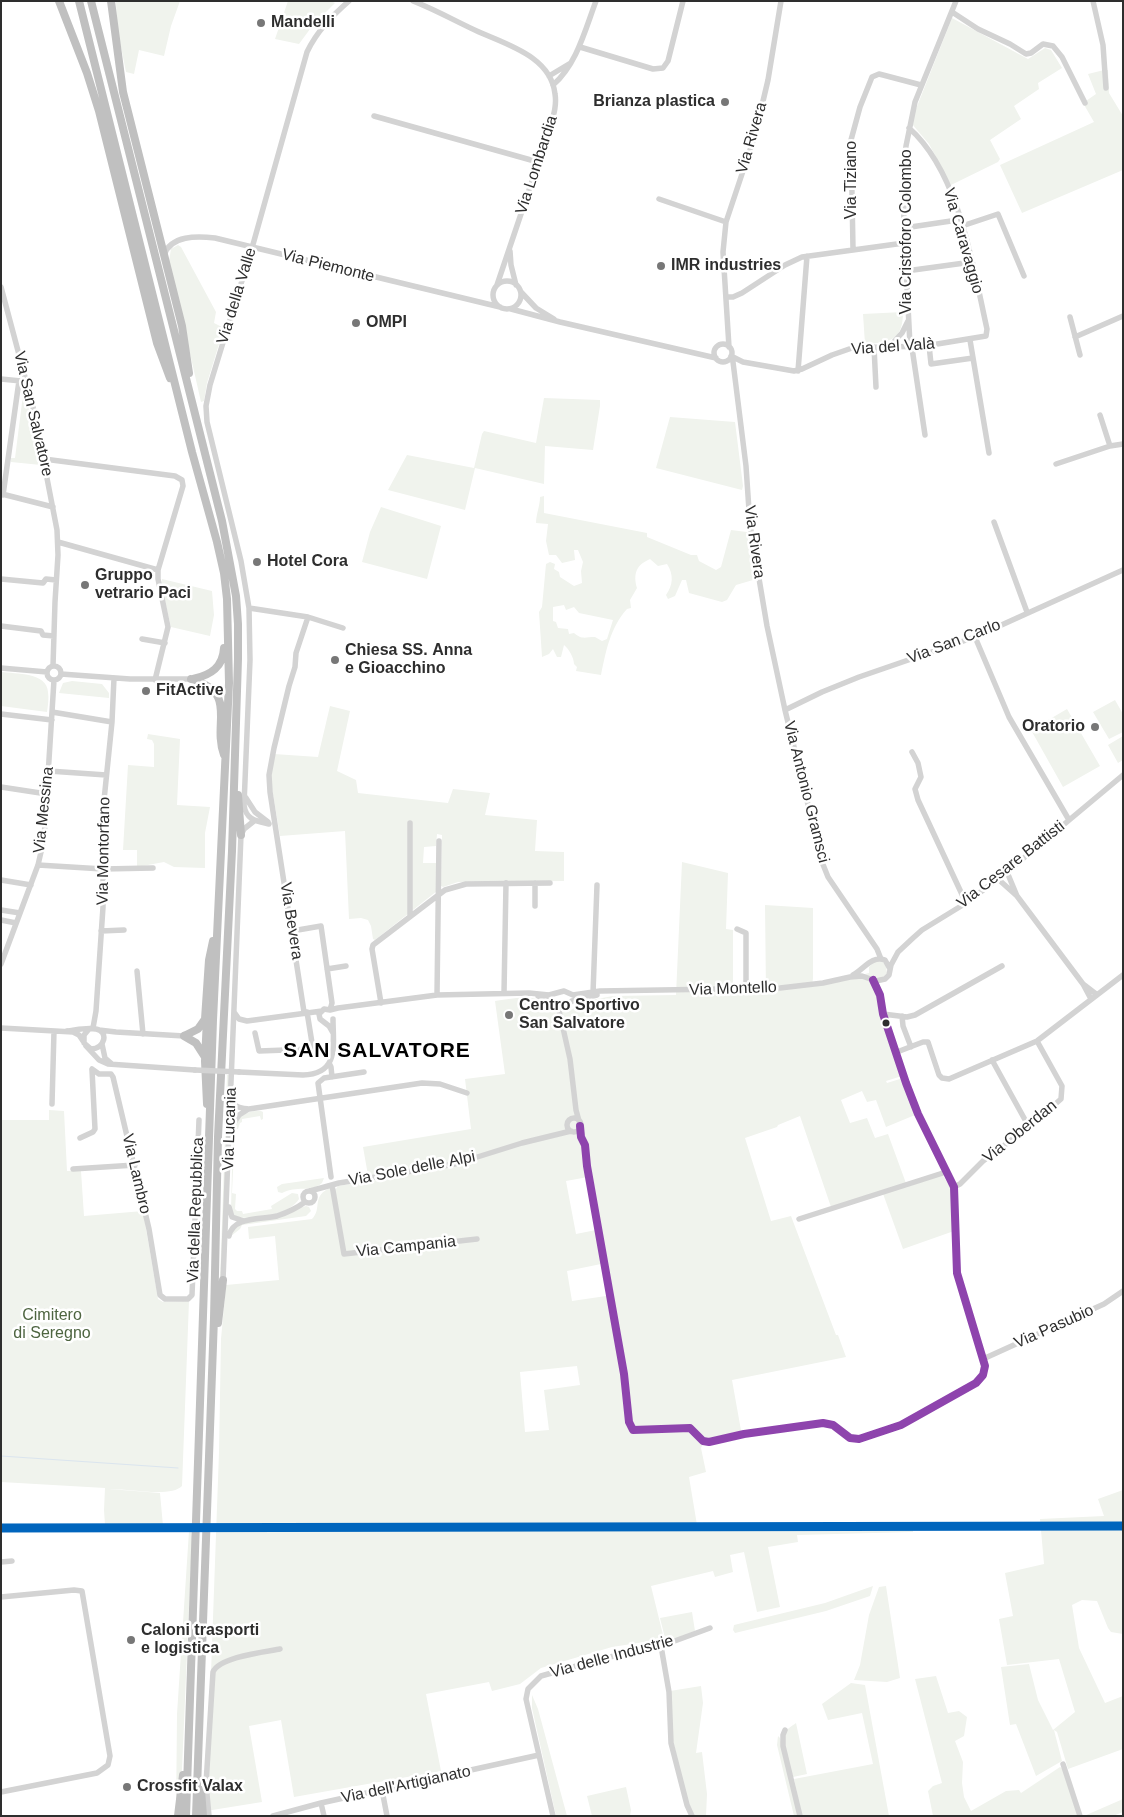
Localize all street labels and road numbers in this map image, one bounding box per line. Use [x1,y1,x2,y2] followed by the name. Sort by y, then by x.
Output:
[733,100,771,176] street label: Via Rivera
[512,113,562,217] street label: Via Lombardia
[842,141,862,219] street label: Via Tiziano
[897,149,917,315] street label: Via Cristoforo Colombo
[939,186,987,296] street label: Via Caravaggio
[213,245,261,347] street label: Via della Valle
[280,245,376,287] street label: Via Piemonte
[850,334,936,360] street label: Via del Valà
[9,350,57,478] street label: Via San Salvatore
[739,504,769,580] street label: Via Rivera
[905,615,1003,669] street label: Via San Carlo
[779,719,833,865] street label: Via Antonio Gramsci
[30,766,58,854] street label: Via Messina
[93,797,115,905] street label: Via Montorfano
[953,817,1069,913] street label: Via Cesare Battisti
[275,881,307,961] street label: Via Bevera
[689,978,777,1000] street label: Via Montello
[219,1087,241,1171] street label: Via Lucania
[979,1096,1061,1168] street label: Via Oberdan
[117,1132,155,1216] street label: Via Lambro
[184,1137,208,1283] street label: Via della Repubblica
[347,1147,477,1191] street label: Via Sole delle Alpi
[355,1232,457,1262] street label: Via Campania
[1011,1301,1097,1353] street label: Via Pasubio
[548,1631,676,1683] street label: Via delle Industrie
[340,1762,472,1808] street label: Via dell'Artigianato

